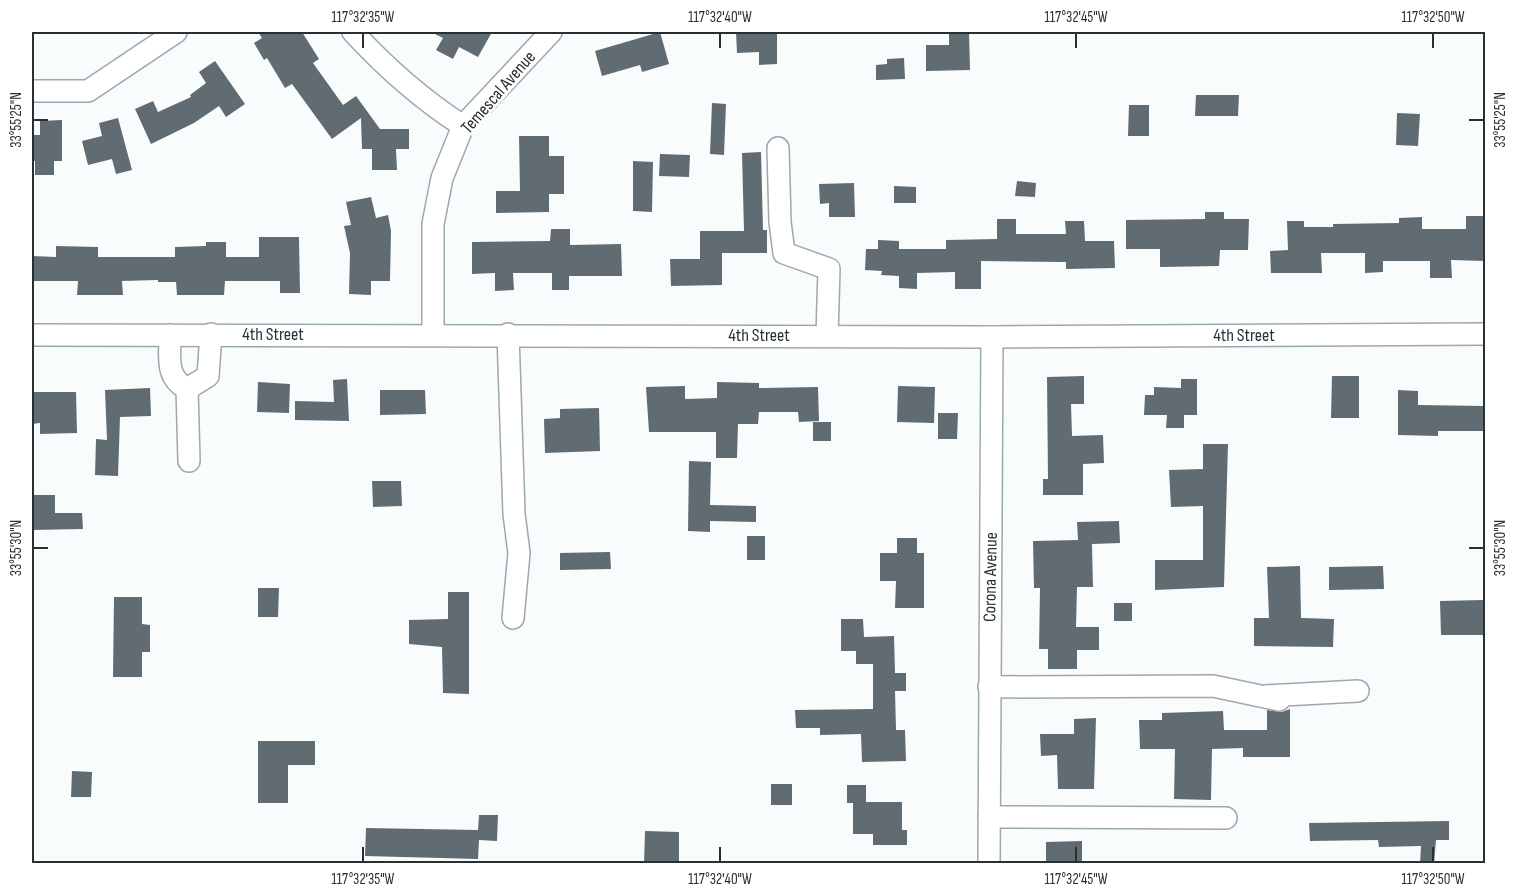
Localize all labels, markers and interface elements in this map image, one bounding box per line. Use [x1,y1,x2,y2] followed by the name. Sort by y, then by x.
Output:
[332,8,395,27] text: 117°32'35"W
[688,8,752,27] text: 117°32'40"W
[1045,8,1108,27] text: 117°32'45"W
[1401,8,1465,27] text: 117°32'50"W
[457,47,540,138] street label: Temescal Avenue
[7,92,26,148] text: 33°55'25"N
[1491,92,1510,148] text: 33°55'25"N
[242,324,304,345] street label: 4th Street
[728,325,790,346] street label: 4th Street
[1213,325,1275,346] street label: 4th Street
[7,520,26,576] text: 33°55'30"N
[1491,520,1510,576] text: 33°55'30"N
[979,532,1002,622] street label: Corona Avenue
[332,870,395,889] text: 117°32'35"W
[688,870,752,889] text: 117°32'40"W
[1045,870,1108,889] text: 117°32'45"W
[1401,870,1465,889] text: 117°32'50"W

